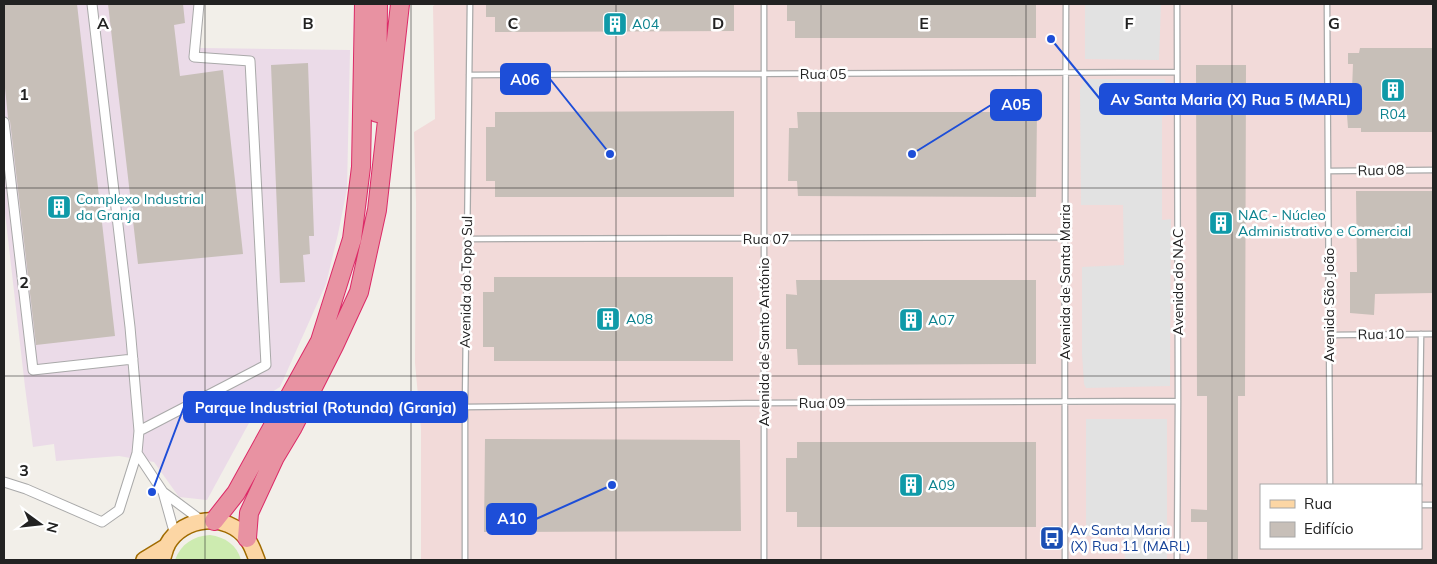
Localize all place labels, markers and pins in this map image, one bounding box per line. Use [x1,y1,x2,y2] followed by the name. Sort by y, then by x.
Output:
[602,11,628,37] building icon: A04
[632,15,660,33] place label: A04
[501,64,550,94] callout: A06
[1380,77,1406,103] building icon: R04
[1100,84,1361,114] callout: Av Santa Maria (X) Rua 5 (MARL)
[991,90,1041,120] callout: A05
[1380,105,1407,123] place label: R04
[76,190,204,224] place label: Complexo Industrial da Granja
[46,194,72,220] building icon: Complexo Industrial da Granja
[1238,206,1411,240] place label: NAC - Núcleo Administrativo e Comercial
[1208,210,1234,236] building icon: NAC - Núcleo Administrativo e Comercial
[595,306,621,332] building icon: A08
[898,307,924,333] building icon: A07
[626,310,653,328] place label: A08
[928,311,955,329] place label: A07
[184,392,467,422] callout: Parque Industrial (Rotunda) (Granja)
[898,472,924,498] building icon: A09
[928,476,955,494] place label: A09
[487,504,536,534] callout: A10
[1070,521,1191,555] place label: Av Santa Maria (X) Rua 11 (MARL)
[1039,525,1065,551] bus stop icon: Av Santa Maria (X) Rua 11 (MARL)

